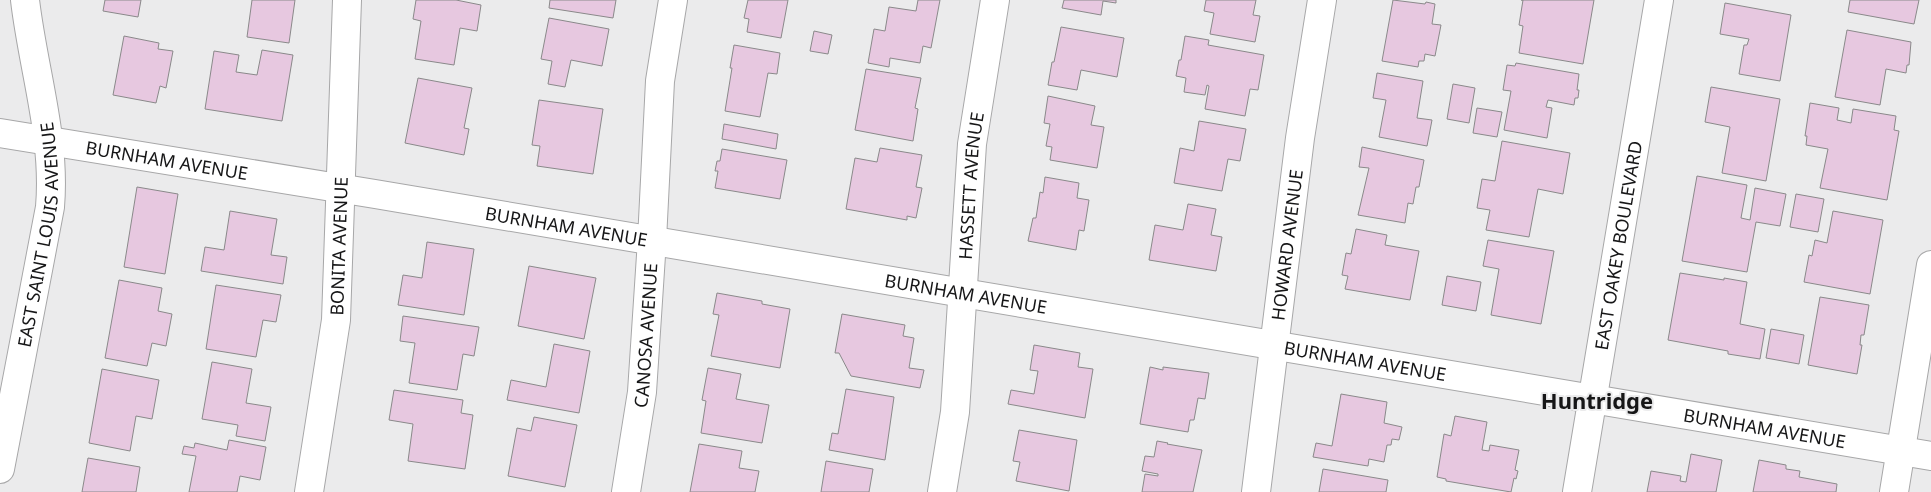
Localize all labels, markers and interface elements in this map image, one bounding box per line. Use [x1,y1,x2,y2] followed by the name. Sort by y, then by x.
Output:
[953,110,989,260] street label: HASSETT AVENUE
[12,121,63,349] street label: EAST SAINT LOUIS AVENUE
[84,135,250,185] street label: BURNHAM AVENUE
[1589,139,1647,352] street label: EAST OAKEY BOULEVARD
[1265,168,1308,322] street label: HOWARD AVENUE
[324,176,353,316] street label: BONITA AVENUE
[483,201,649,252] street label: BURNHAM AVENUE
[628,262,662,410] street label: CANOSA AVENUE
[883,268,1049,319] street label: BURNHAM AVENUE
[1282,335,1448,386] street label: BURNHAM AVENUE
[1541,385,1653,415] district label: Huntridge
[1682,403,1847,453] street label: BURNHAM AVENUE

